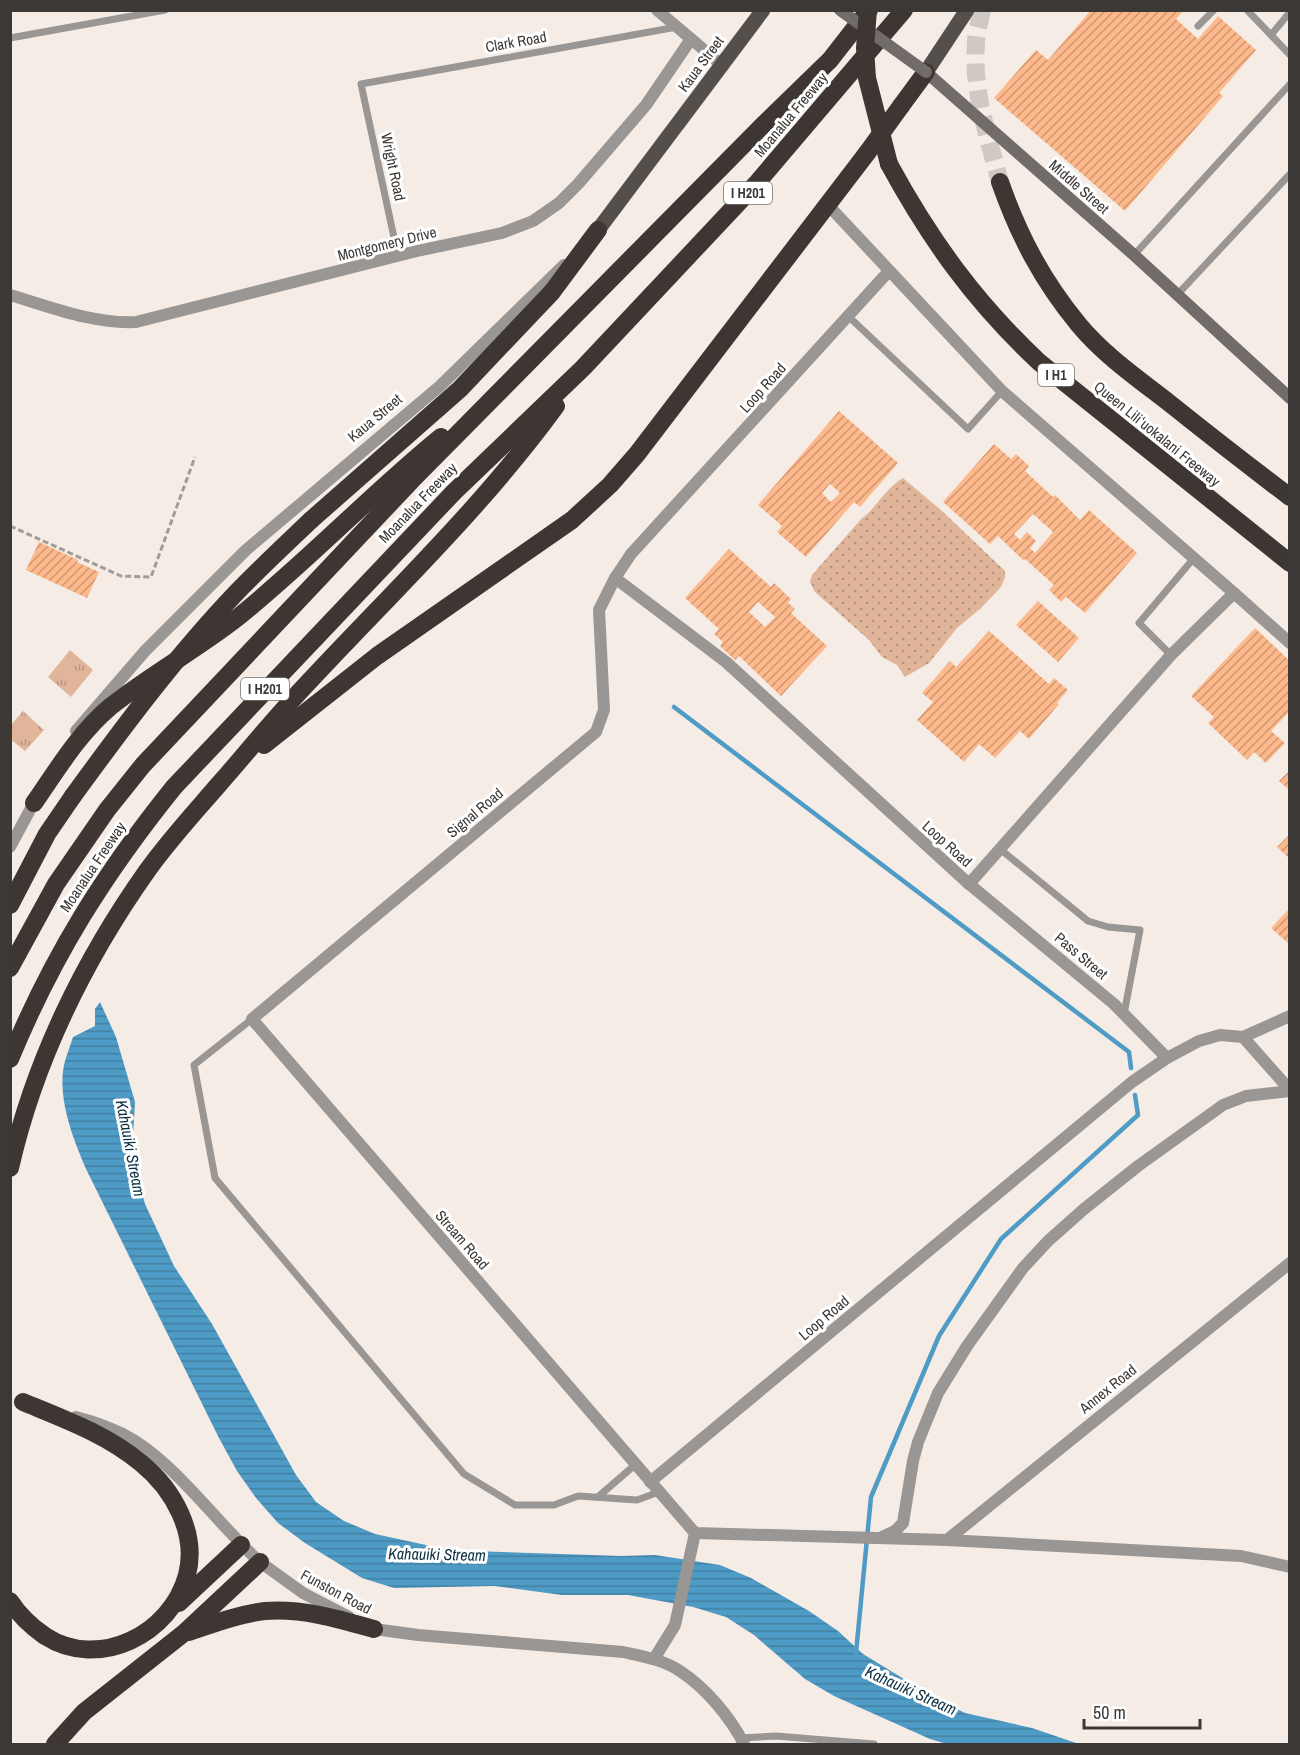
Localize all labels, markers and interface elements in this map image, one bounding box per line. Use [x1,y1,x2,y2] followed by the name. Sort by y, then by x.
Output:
[484,26,548,57] street label: Clark Road
[673,31,729,96] street label: Kaua Street
[749,67,833,161] street label: Moanalua Freeway
[376,131,411,203] street label: Wright Road
[1045,155,1114,219] street label: Middle Street
[724,182,772,204] road number: I H201
[335,221,439,266] street label: Montgomery Drive
[735,358,791,417] street label: Loop Road
[1038,364,1074,386] road number: I H1
[1090,376,1226,492] street label: Queen Liliʻuokalani Freeway
[343,388,407,447] street label: Kaua Street
[374,457,462,548] street label: Moanalua Freeway
[241,678,289,700] road number: I H201
[442,783,507,842] street label: Signal Road
[918,816,977,872] street label: Loop Road
[55,817,131,916] street label: Moanalua Freeway
[1050,927,1113,984] street label: Pass Street
[111,1098,151,1198] water label: Kahauiki Stream
[431,1205,494,1274] street label: Stream Road
[794,1290,853,1345] street label: Loop Road
[1074,1359,1141,1419] street label: Annex Road
[388,1542,486,1566] water label: Kahauiki Stream
[297,1564,375,1619] street label: Funston Road
[862,1660,960,1720] water label: Kahauiki Stream
[1084,1692,1200,1730] scale bar
[1093,1700,1126,1725] text: 50 m

